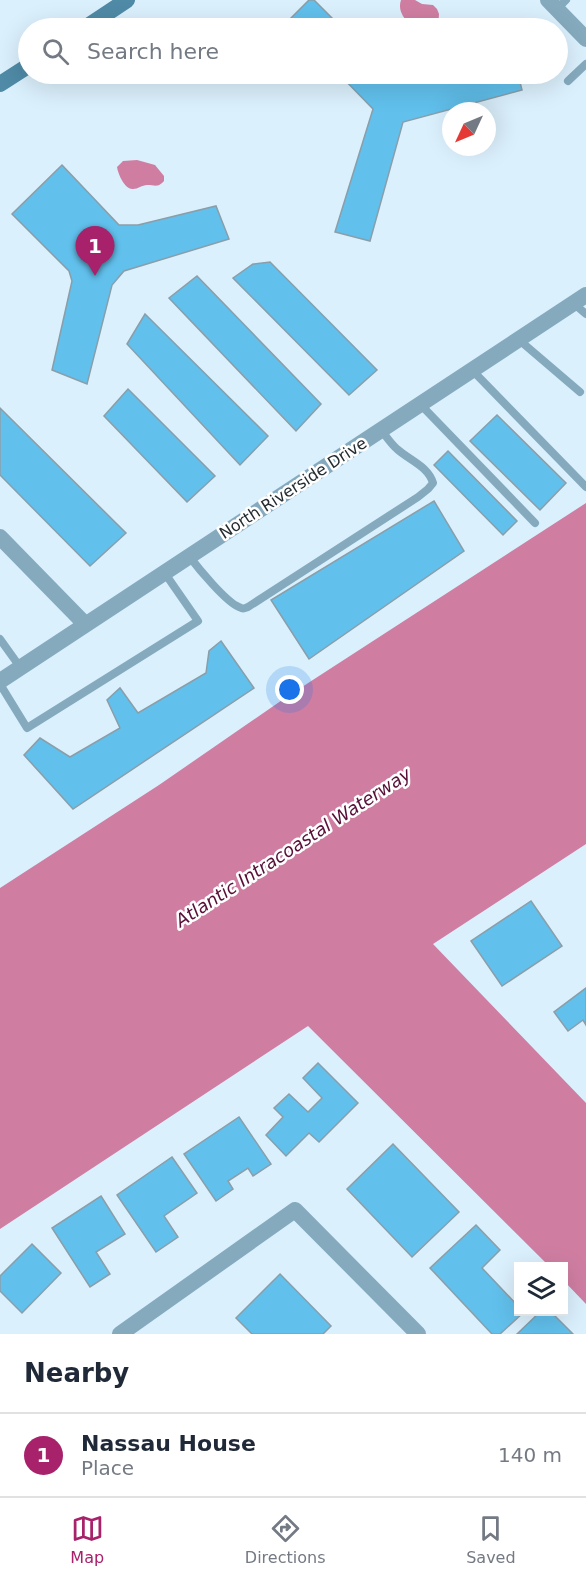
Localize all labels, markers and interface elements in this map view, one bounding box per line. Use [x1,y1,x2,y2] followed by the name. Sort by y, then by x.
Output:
[18,18,568,84] search box
[39,35,72,68] icon: search
[87,39,219,64] text: Search here
[442,102,496,156] north arrow
[76,226,115,276] pin: 1
[216,433,370,543] street label: North Riverside Drive
[275,675,304,704] your location
[170,763,415,932] water label: Atlantic Intracoastal Waterway
[514,1262,568,1316] map controls
[514,1262,568,1316] button: layers
[24,1358,129,1388] text: Nearby
[81,1431,256,1456] text: Nassau House
[37,1443,50,1467] text: 1
[498,1443,562,1467] text: 140 m
[81,1456,134,1480] text: Place
[70,1512,104,1567] tab: Map
[245,1512,325,1567] tab: Directions
[466,1512,516,1567] tab: Saved

